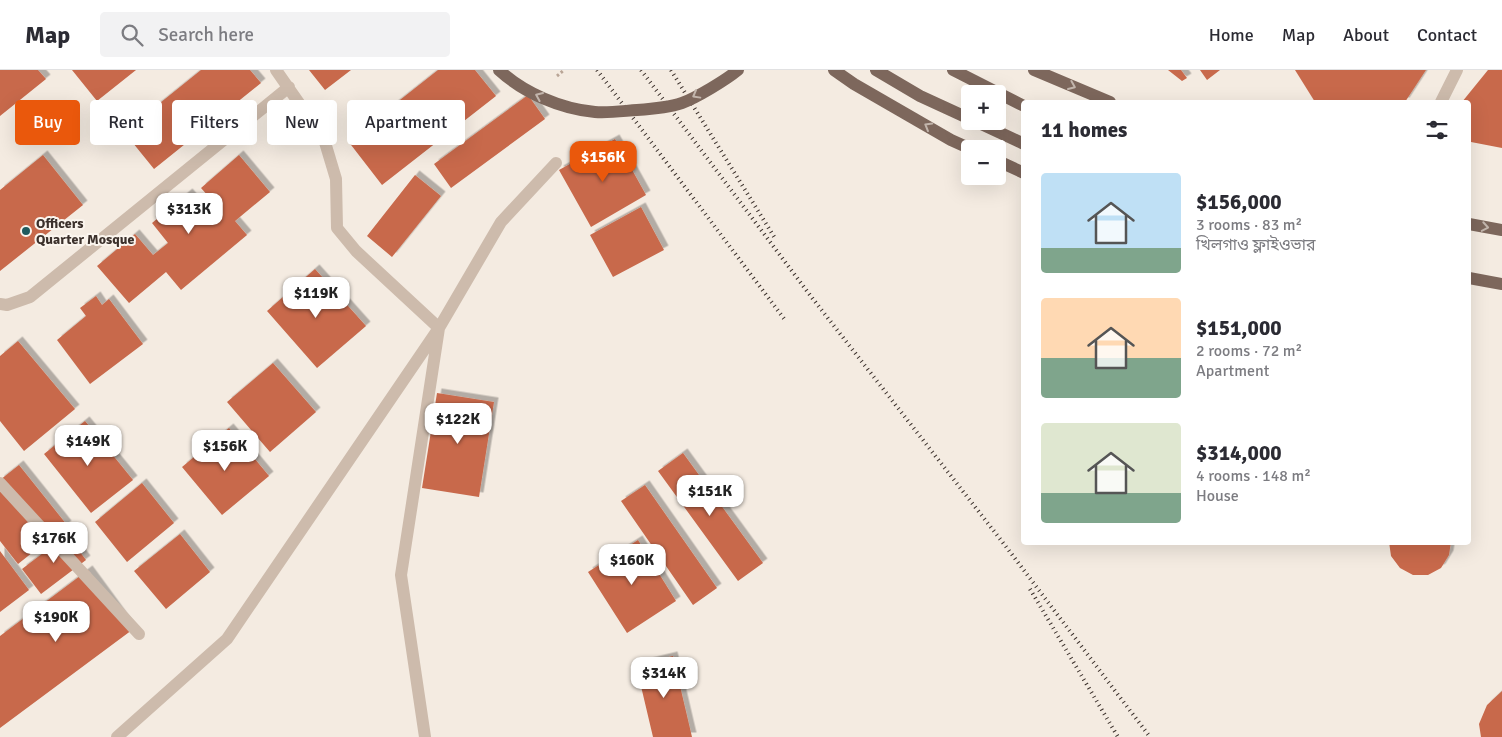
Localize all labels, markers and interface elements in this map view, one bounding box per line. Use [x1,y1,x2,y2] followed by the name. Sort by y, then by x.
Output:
[100,12,450,57] search box
[25,20,70,50] text: Map
[118,21,146,49] icon: search
[158,23,254,47] text: Search here
[1209,24,1254,46] text: Home
[1282,24,1315,46] text: Map
[1343,24,1389,46] text: About
[1417,24,1477,46] text: Contact
[1067,80,1076,91] one-way arrow
[961,85,1006,185] map controls
[961,85,1006,130] button: +
[693,89,702,99] one-way arrow
[535,92,544,103] one-way arrow
[15,100,80,145] chip: Buy
[90,100,162,145] chip: Rent
[172,100,257,145] chip: Filters
[267,100,337,145] chip: New
[347,100,465,145] chip: Apartment
[1423,116,1451,144] icon: filters
[1041,117,1127,143] text: 11 homes
[924,123,933,133] one-way arrow
[568,140,638,183] pin: $156K
[961,140,1006,185] button: −
[581,147,625,167] text: $156K
[1196,189,1282,215] text: $156,000
[154,192,224,235] pin: $313K
[1081,193,1141,253] icon: home
[167,199,211,219] text: $313K
[36,215,134,248] place label: Officers Quarter Mosque
[1196,215,1302,235] text: 3 rooms · 83 m²
[1481,222,1490,232] one-way arrow
[20,225,32,237] marker: Officers Quarter Mosque
[1196,235,1316,255] text: খিলগাও ফ্লাইওভার
[281,276,351,319] pin: $119K
[294,283,338,303] text: $119K
[1196,315,1282,341] text: $151,000
[1081,318,1141,378] icon: home
[1196,341,1302,361] text: 2 rooms · 72 m²
[1196,361,1269,381] text: Apartment
[423,402,493,445] pin: $122K
[436,409,480,429] text: $122K
[53,424,123,467] pin: $149K
[190,430,260,472] pin: $156K
[66,431,110,451] text: $149K
[203,436,247,456] text: $156K
[1196,440,1282,466] text: $314,000
[1081,443,1141,503] icon: home
[1196,466,1311,486] text: 4 rooms · 148 m²
[675,474,745,517] pin: $151K
[688,481,732,501] text: $151K
[1196,486,1239,506] text: House
[19,522,89,564] pin: $176K
[32,528,76,548] text: $176K
[597,544,667,586] pin: $160K
[610,550,654,570] text: $160K
[21,600,91,643] pin: $190K
[34,607,78,627] text: $190K
[629,656,699,699] pin: $314K
[642,663,686,683] text: $314K

